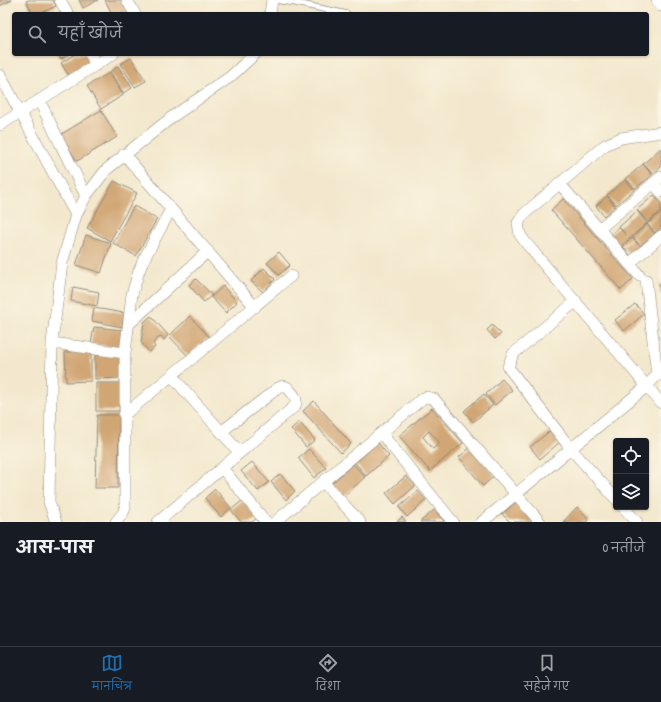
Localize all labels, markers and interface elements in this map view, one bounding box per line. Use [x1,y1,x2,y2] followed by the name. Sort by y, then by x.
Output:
[12,12,649,56] search box
[58,22,122,43] text: यहाँ खोजें
[26,23,48,45] icon: search
[613,438,649,510] map controls
[613,438,649,474] button: locate
[613,474,649,510] button: layers
[16,535,94,558] text: आस-पास
[602,538,645,556] text: 0 नतीजे
[92,652,132,698] tab: मानचित्र
[315,652,340,698] tab: दिशा
[524,652,569,698] tab: सहेजे गए

